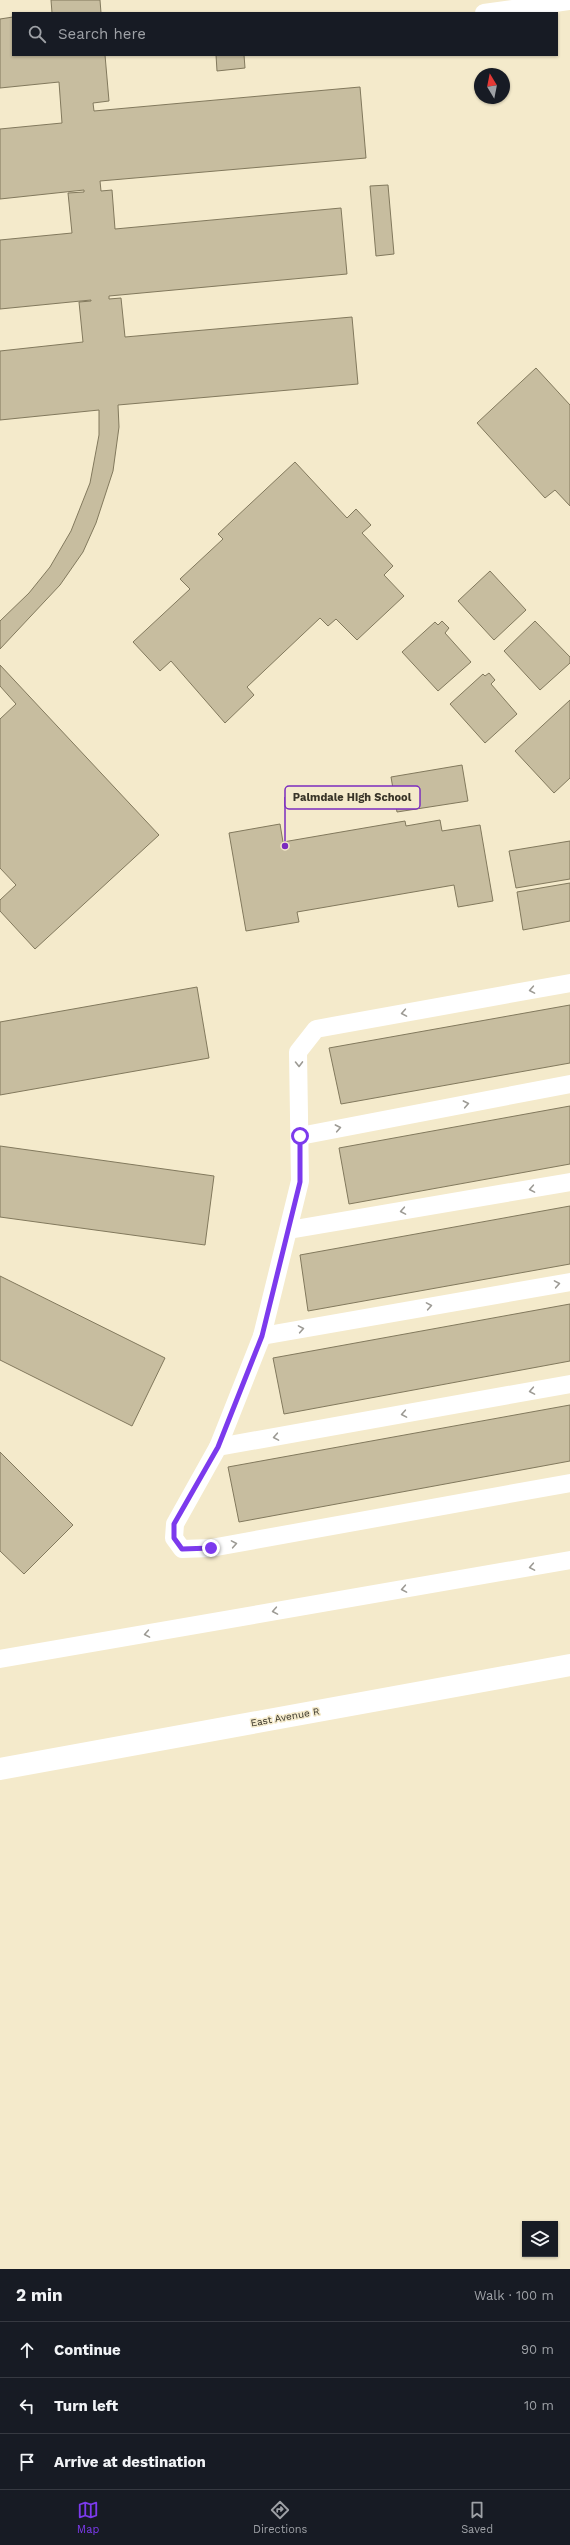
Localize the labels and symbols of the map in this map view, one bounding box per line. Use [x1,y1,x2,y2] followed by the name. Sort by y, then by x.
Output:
[474,68,510,104] north arrow
[285,786,420,809] callout: Palmdale High School
[293,791,412,804] text: Palmdale High School
[529,985,535,994] one-way arrow
[401,1009,407,1017] one-way arrow
[294,1061,303,1067] one-way arrow
[463,1100,469,1109] one-way arrow
[335,1125,341,1133] one-way arrow
[291,1127,309,1145] route start
[528,1184,535,1193] one-way arrow
[400,1206,407,1215] one-way arrow
[554,1280,560,1289] one-way arrow
[426,1303,432,1311] one-way arrow
[298,1325,304,1334] one-way arrow
[529,1386,535,1394] one-way arrow
[401,1409,407,1417] one-way arrow
[273,1432,279,1441] one-way arrow
[202,1539,220,1557] route end
[231,1540,237,1549] one-way arrow
[528,1562,535,1571] one-way arrow
[400,1584,407,1593] one-way arrow
[272,1607,279,1615] one-way arrow
[144,1629,150,1637] one-way arrow
[250,1705,321,1728] street label: East Avenue R

